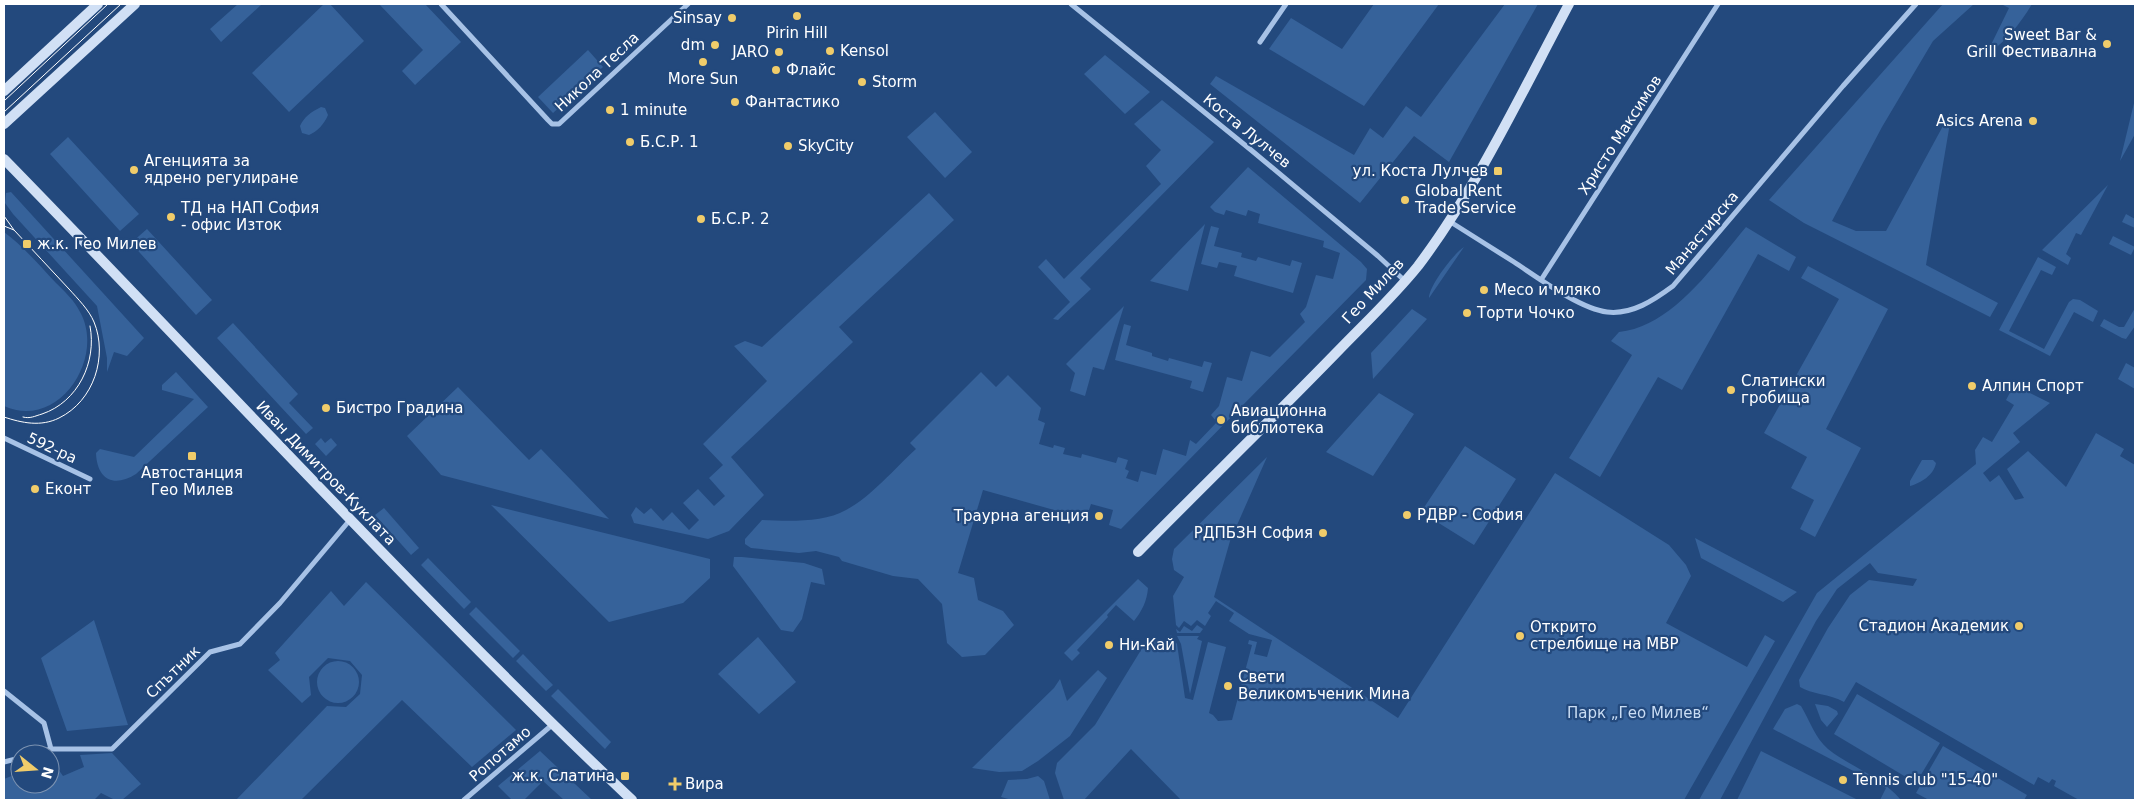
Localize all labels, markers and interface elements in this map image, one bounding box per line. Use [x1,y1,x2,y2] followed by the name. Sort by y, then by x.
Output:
[673,9,722,27] place label: Sinsay
[791,10,803,22] marker: Pirin Hill
[726,12,738,24] marker: Sinsay
[766,24,828,42] place label: Pirin Hill
[1966,26,2097,61] place label: Sweet Bar & Grill Фестивална
[551,29,643,115] street label: Никола Тесла
[681,36,705,54] place label: dm
[2101,38,2113,50] marker: Sweet Bar & Grill Фестивална
[709,39,721,51] marker: dm
[840,42,889,60] place label: Kensol
[731,43,769,61] place label: JARO
[824,45,836,57] marker: Kensol
[773,46,785,58] marker: JARO
[697,56,709,68] marker: More Sun
[786,61,836,79] place label: Флайс
[770,64,782,76] marker: Флайс
[668,70,738,88] place label: More Sun
[1575,72,1665,198] street label: Христо Максимов
[872,73,917,91] place label: Storm
[856,76,868,88] marker: Storm
[1200,90,1294,172] street label: Коста Лулчев
[745,93,840,111] place label: Фантастико
[729,96,741,108] marker: Фантастико
[620,101,687,119] place label: 1 minute
[604,104,616,116] marker: 1 minute
[1936,112,2023,130] place label: Asics Arena
[2027,115,2039,127] marker: Asics Arena
[640,133,698,151] place label: Б.С.Р. 1
[624,136,636,148] marker: Б.С.Р. 1
[798,137,854,155] place label: SkyCity
[782,140,794,152] marker: SkyCity
[144,152,299,187] place label: Агенцията за ядрено регулиране
[1353,162,1488,180] place label: ул. Коста Лулчев
[128,164,140,176] marker: Агенцията за ядрено регулиране
[1492,165,1504,177] marker: ул. Коста Лулчев
[1414,182,1516,217] place label: Global Rent Trade Service
[1662,187,1742,279] street label: Манастирска
[1399,194,1411,206] marker: Global Rent Trade Service
[180,199,319,234] place label: ТД на НАП София - офис Изток
[711,210,769,228] place label: Б.С.Р. 2
[165,211,177,223] marker: ТД на НАП София - офис Изток
[695,213,707,225] marker: Б.С.Р. 2
[37,235,157,253] place label: ж.к. Гео Милев
[21,238,33,250] marker: ж.к. Гео Милев
[1338,255,1408,327] street label: Гео Милев
[1494,281,1601,299] place label: Месо и мляко
[1478,284,1490,296] marker: Месо и мляко
[1476,304,1575,322] place label: Торти Чочко
[1461,307,1473,319] marker: Торти Чочко
[1741,372,1826,407] place label: Слатински гробища
[1982,377,2084,395] place label: Алпин Спорт
[1966,380,1978,392] marker: Алпин Спорт
[1725,384,1737,396] marker: Слатински гробища
[252,397,400,549] street label: Иван Димитров-Куклата
[336,399,463,417] place label: Бистро Градина
[320,402,332,414] marker: Бистро Градина
[1231,402,1327,437] place label: Авиационна библиотека
[1215,414,1227,426] marker: Авиационна библиотека
[24,429,80,467] street label: 592-ра
[186,450,198,462] marker: Автостанция Гео Милев
[141,464,243,499] place label: Автостанция Гео Милев
[45,480,92,498] place label: Еконт
[29,483,41,495] marker: Еконт
[1417,506,1523,524] place label: РДВР - София
[953,507,1089,525] place label: Траурна агенция
[1401,509,1413,521] marker: РДВР - София
[1093,510,1105,522] marker: Траурна агенция
[1194,524,1313,542] place label: РДПБЗН София
[1317,527,1329,539] marker: РДПБЗН София
[1858,617,2009,635] place label: Стадион Академик
[1530,618,1679,653] place label: Открито стрелбище на МВР
[2013,620,2025,632] marker: Стадион Академик
[1514,630,1526,642] marker: Открито стрелбище на МВР
[1119,636,1175,654] place label: Ни-Кай
[1103,639,1115,651] marker: Ни-Кай
[142,642,204,702] street label: Спътник
[1238,668,1410,703] place label: Свети Великомъченик Мина
[1222,680,1234,692] marker: Свети Великомъченик Мина
[1567,704,1709,722] park label: Парк „Гео Милев“
[466,722,534,786] street label: Ропотамо
[10,744,60,794] north arrow
[38,765,57,781] text: N
[511,767,615,785] place label: ж.к. Слатина
[619,770,631,782] marker: ж.к. Слатина
[1852,771,1998,789] place label: Tennis club "15-40"
[1837,774,1849,786] marker: Tennis club "15-40"
[685,775,724,793] place label: Вира
[669,778,681,790] marker: Вира

